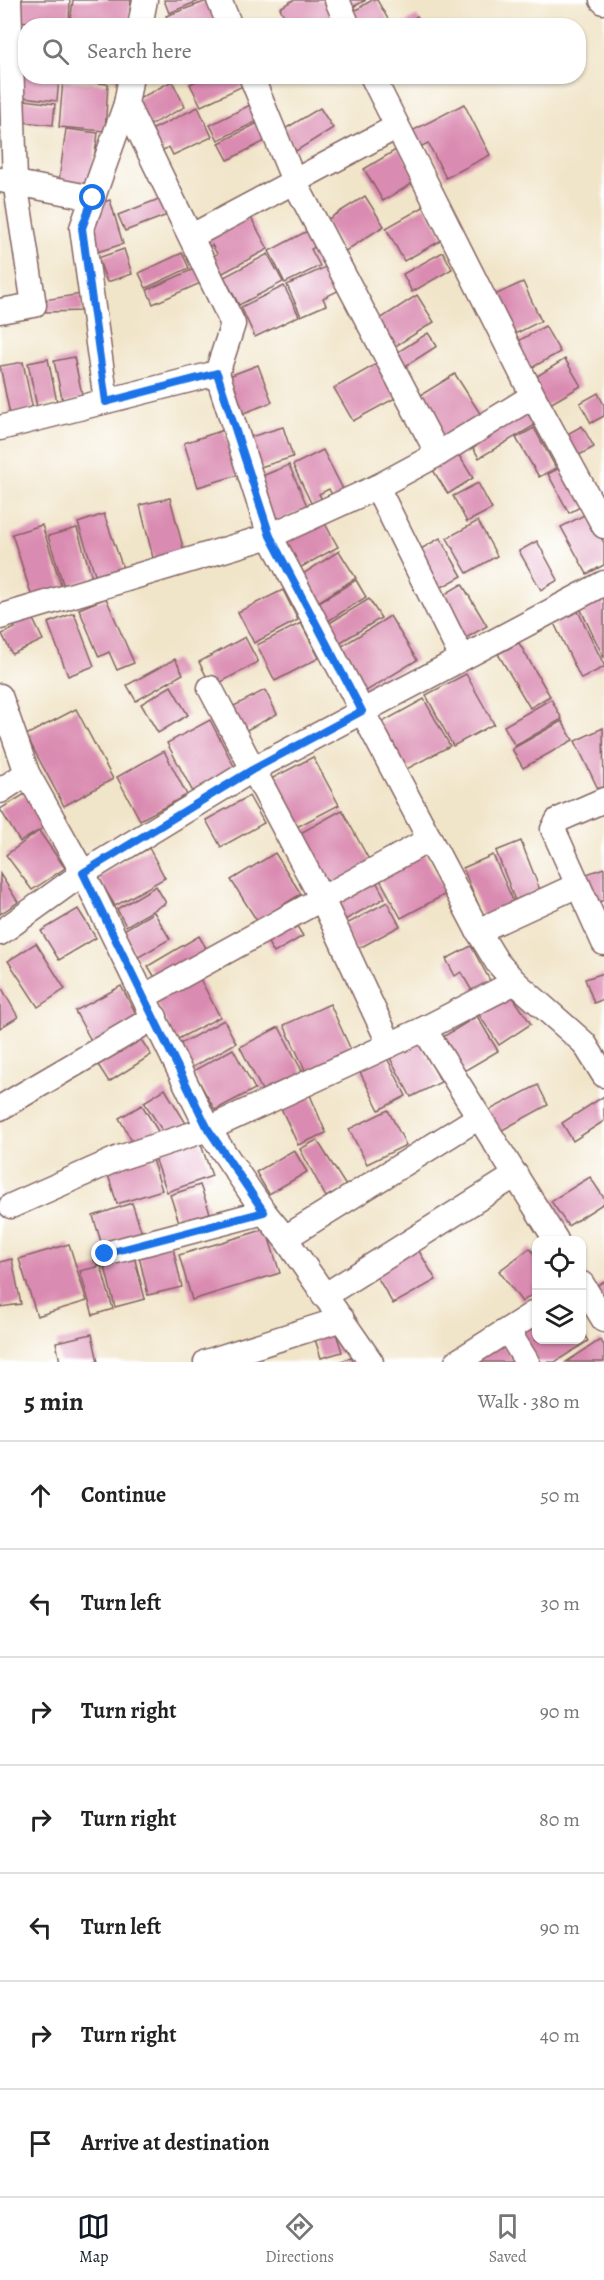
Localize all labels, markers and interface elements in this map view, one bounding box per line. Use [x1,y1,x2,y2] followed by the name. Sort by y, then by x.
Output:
[18,18,586,84] search box
[39,35,72,68] icon: search
[87,36,192,66] text: Search here
[79,184,105,210] route start
[532,1236,586,1344] map controls
[532,1236,586,1290] button: locate
[91,1240,117,1266] route end
[532,1290,586,1344] button: layers
[24,1384,84,1419] text: 5 min
[478,1388,580,1415] text: Walk · 380 m
[24,1479,57,1512] icon: ahead
[81,1480,166,1510] text: Continue
[540,1482,580,1509] text: 50 m
[24,1587,57,1620] icon: left
[81,1588,161,1618] text: Turn left
[540,1590,580,1617] text: 30 m
[24,1695,57,1728] icon: right
[81,1696,177,1726] text: Turn right
[540,1698,580,1725] text: 90 m
[24,1803,57,1836] icon: right
[81,1804,177,1834] text: Turn right
[539,1806,580,1833] text: 80 m
[24,1911,57,1944] icon: left
[81,1912,161,1942] text: Turn left
[540,1914,580,1941] text: 90 m
[24,2019,57,2052] icon: right
[81,2020,177,2050] text: Turn right
[540,2022,580,2049] text: 40 m
[24,2127,57,2160] icon: arrive
[81,2128,270,2158] text: Arrive at destination
[77,2210,110,2268] tab: Map
[265,2210,334,2268] tab: Directions
[489,2210,527,2268] tab: Saved

